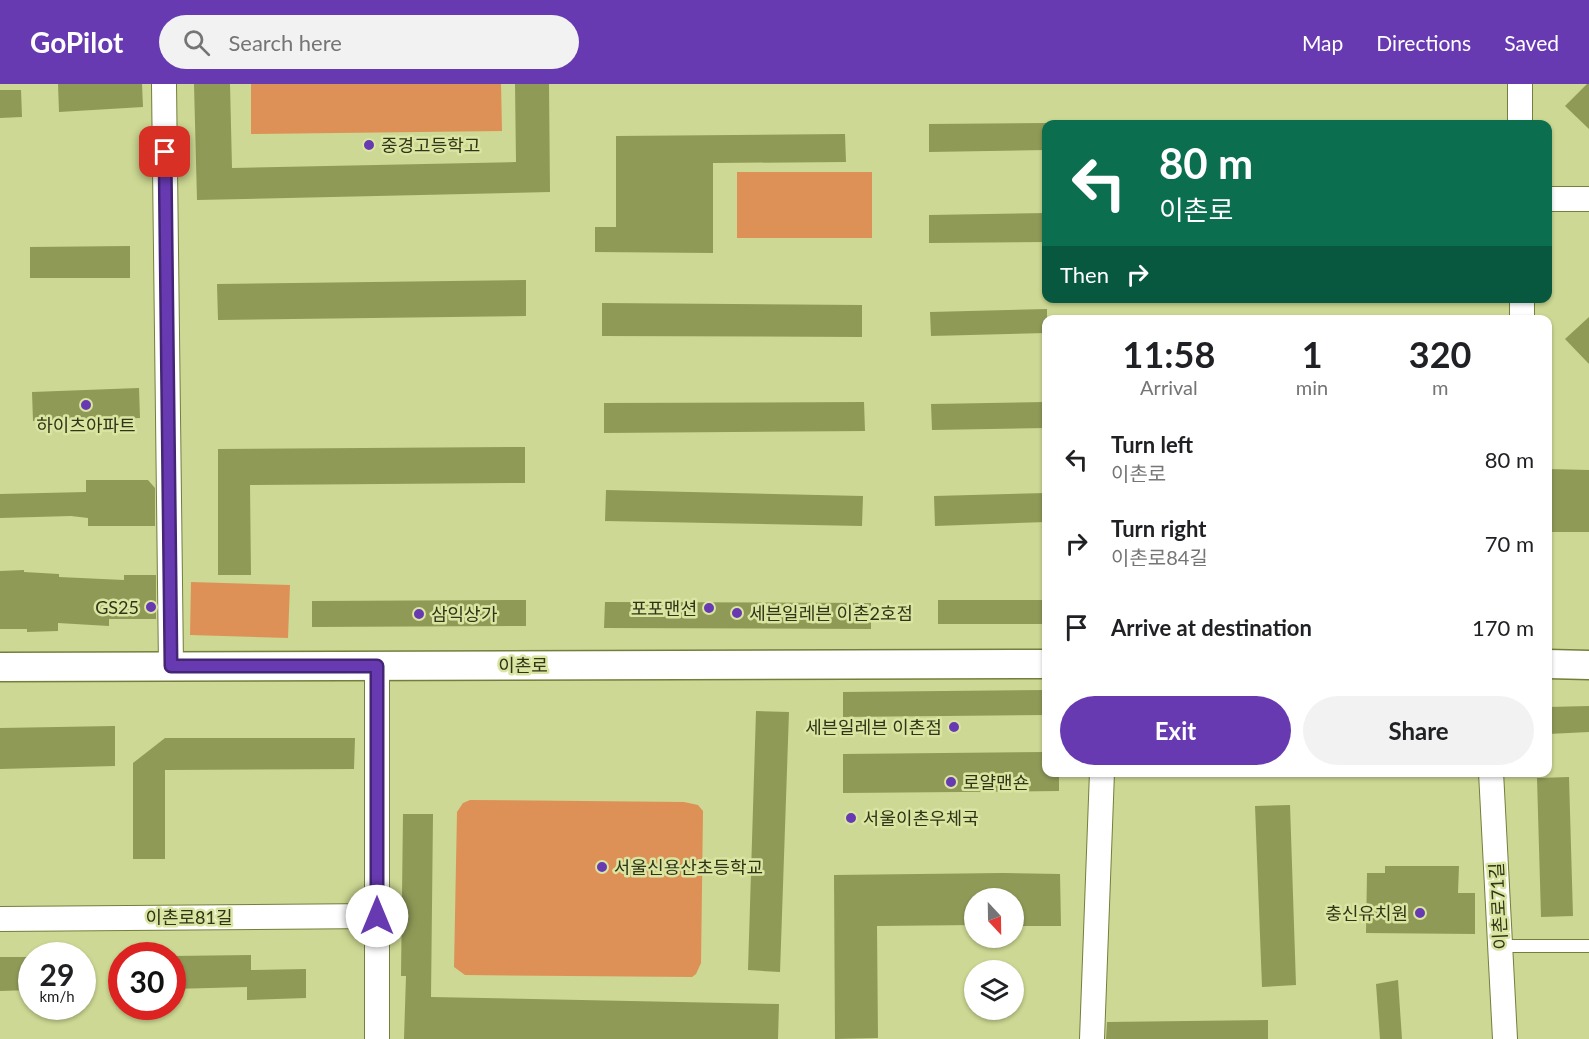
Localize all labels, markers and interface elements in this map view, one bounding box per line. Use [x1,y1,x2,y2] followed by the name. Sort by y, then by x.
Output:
[159,15,579,69] search box
[30,25,123,59] text: GoPilot
[180,26,213,59] icon: search
[228,29,342,56] text: Search here
[1302,30,1343,55] text: Map
[1376,30,1471,55] text: Directions
[1504,30,1559,55] text: Saved
[139,126,190,177] pin
[381,134,480,156] place label: 중경고등학고
[148,135,181,168] icon: arrive
[362,138,376,152] marker: 중경고등학고
[1159,138,1253,188] text: 80 m
[1060,144,1138,222] icon: left
[1159,193,1234,226] text: 이촌로
[1121,258,1154,291] icon: right
[1060,261,1109,288] text: Then
[1123,332,1215,376] text: 11:58
[1302,332,1323,376] text: 1
[1409,332,1471,376] text: 320
[1140,375,1198,399] text: Arrival
[1296,375,1328,399] text: min
[1432,375,1448,399] text: m
[79,398,93,412] marker: 하이츠아파트
[36,414,136,436] place label: 하이츠아파트
[1111,431,1193,458] text: Turn left
[1060,443,1093,476] icon: left
[1485,446,1534,473] text: 80 m
[1111,461,1166,485] text: 이촌로
[1111,515,1206,542] text: Turn right
[1060,527,1093,560] icon: right
[1485,530,1534,557] text: 70 m
[1111,545,1208,569] text: 이촌로84길
[95,596,139,618] place label: GS25
[631,597,697,619] place label: 포포맨션
[144,600,158,614] marker: GS25
[702,601,716,615] marker: 포포맨션
[749,602,913,624] place label: 세븐일레븐 이촌2호점
[431,603,498,625] place label: 삼익상가
[730,606,744,620] marker: 세븐일레븐 이촌2호점
[412,607,426,621] marker: 삼익상가
[1060,611,1093,644] icon: arrive
[1111,614,1312,641] text: Arrive at destination
[1472,614,1534,641] text: 170 m
[498,654,548,676] street label: 이촌로
[1060,696,1291,765] button: Exit
[1303,696,1534,765] button: Share
[805,716,942,738] place label: 세븐일레븐 이촌점
[947,720,961,734] marker: 세븐일레븐 이촌점
[963,771,1029,793] place label: 로얄맨숀
[944,775,958,789] marker: 로얄맨숀
[863,807,979,829] place label: 서울이촌우체국
[844,811,858,825] marker: 서울이촌우체국
[614,856,763,878] place label: 서울신용산초등학교
[595,860,609,874] marker: 서울신용산초등학교
[1485,862,1511,950] street label: 이촌로71길
[345,884,409,948] position arrow
[964,888,1024,948] north arrow
[964,888,1024,1020] map controls
[1325,902,1408,924] place label: 충신유치원
[145,906,233,928] street label: 이촌로81길
[1413,906,1427,920] marker: 충신유치원
[108,942,186,1020] speed limit sign: 30
[40,956,74,992] text: 29
[964,960,1024,1020] button: layers
[39,987,75,1005] text: km/h

